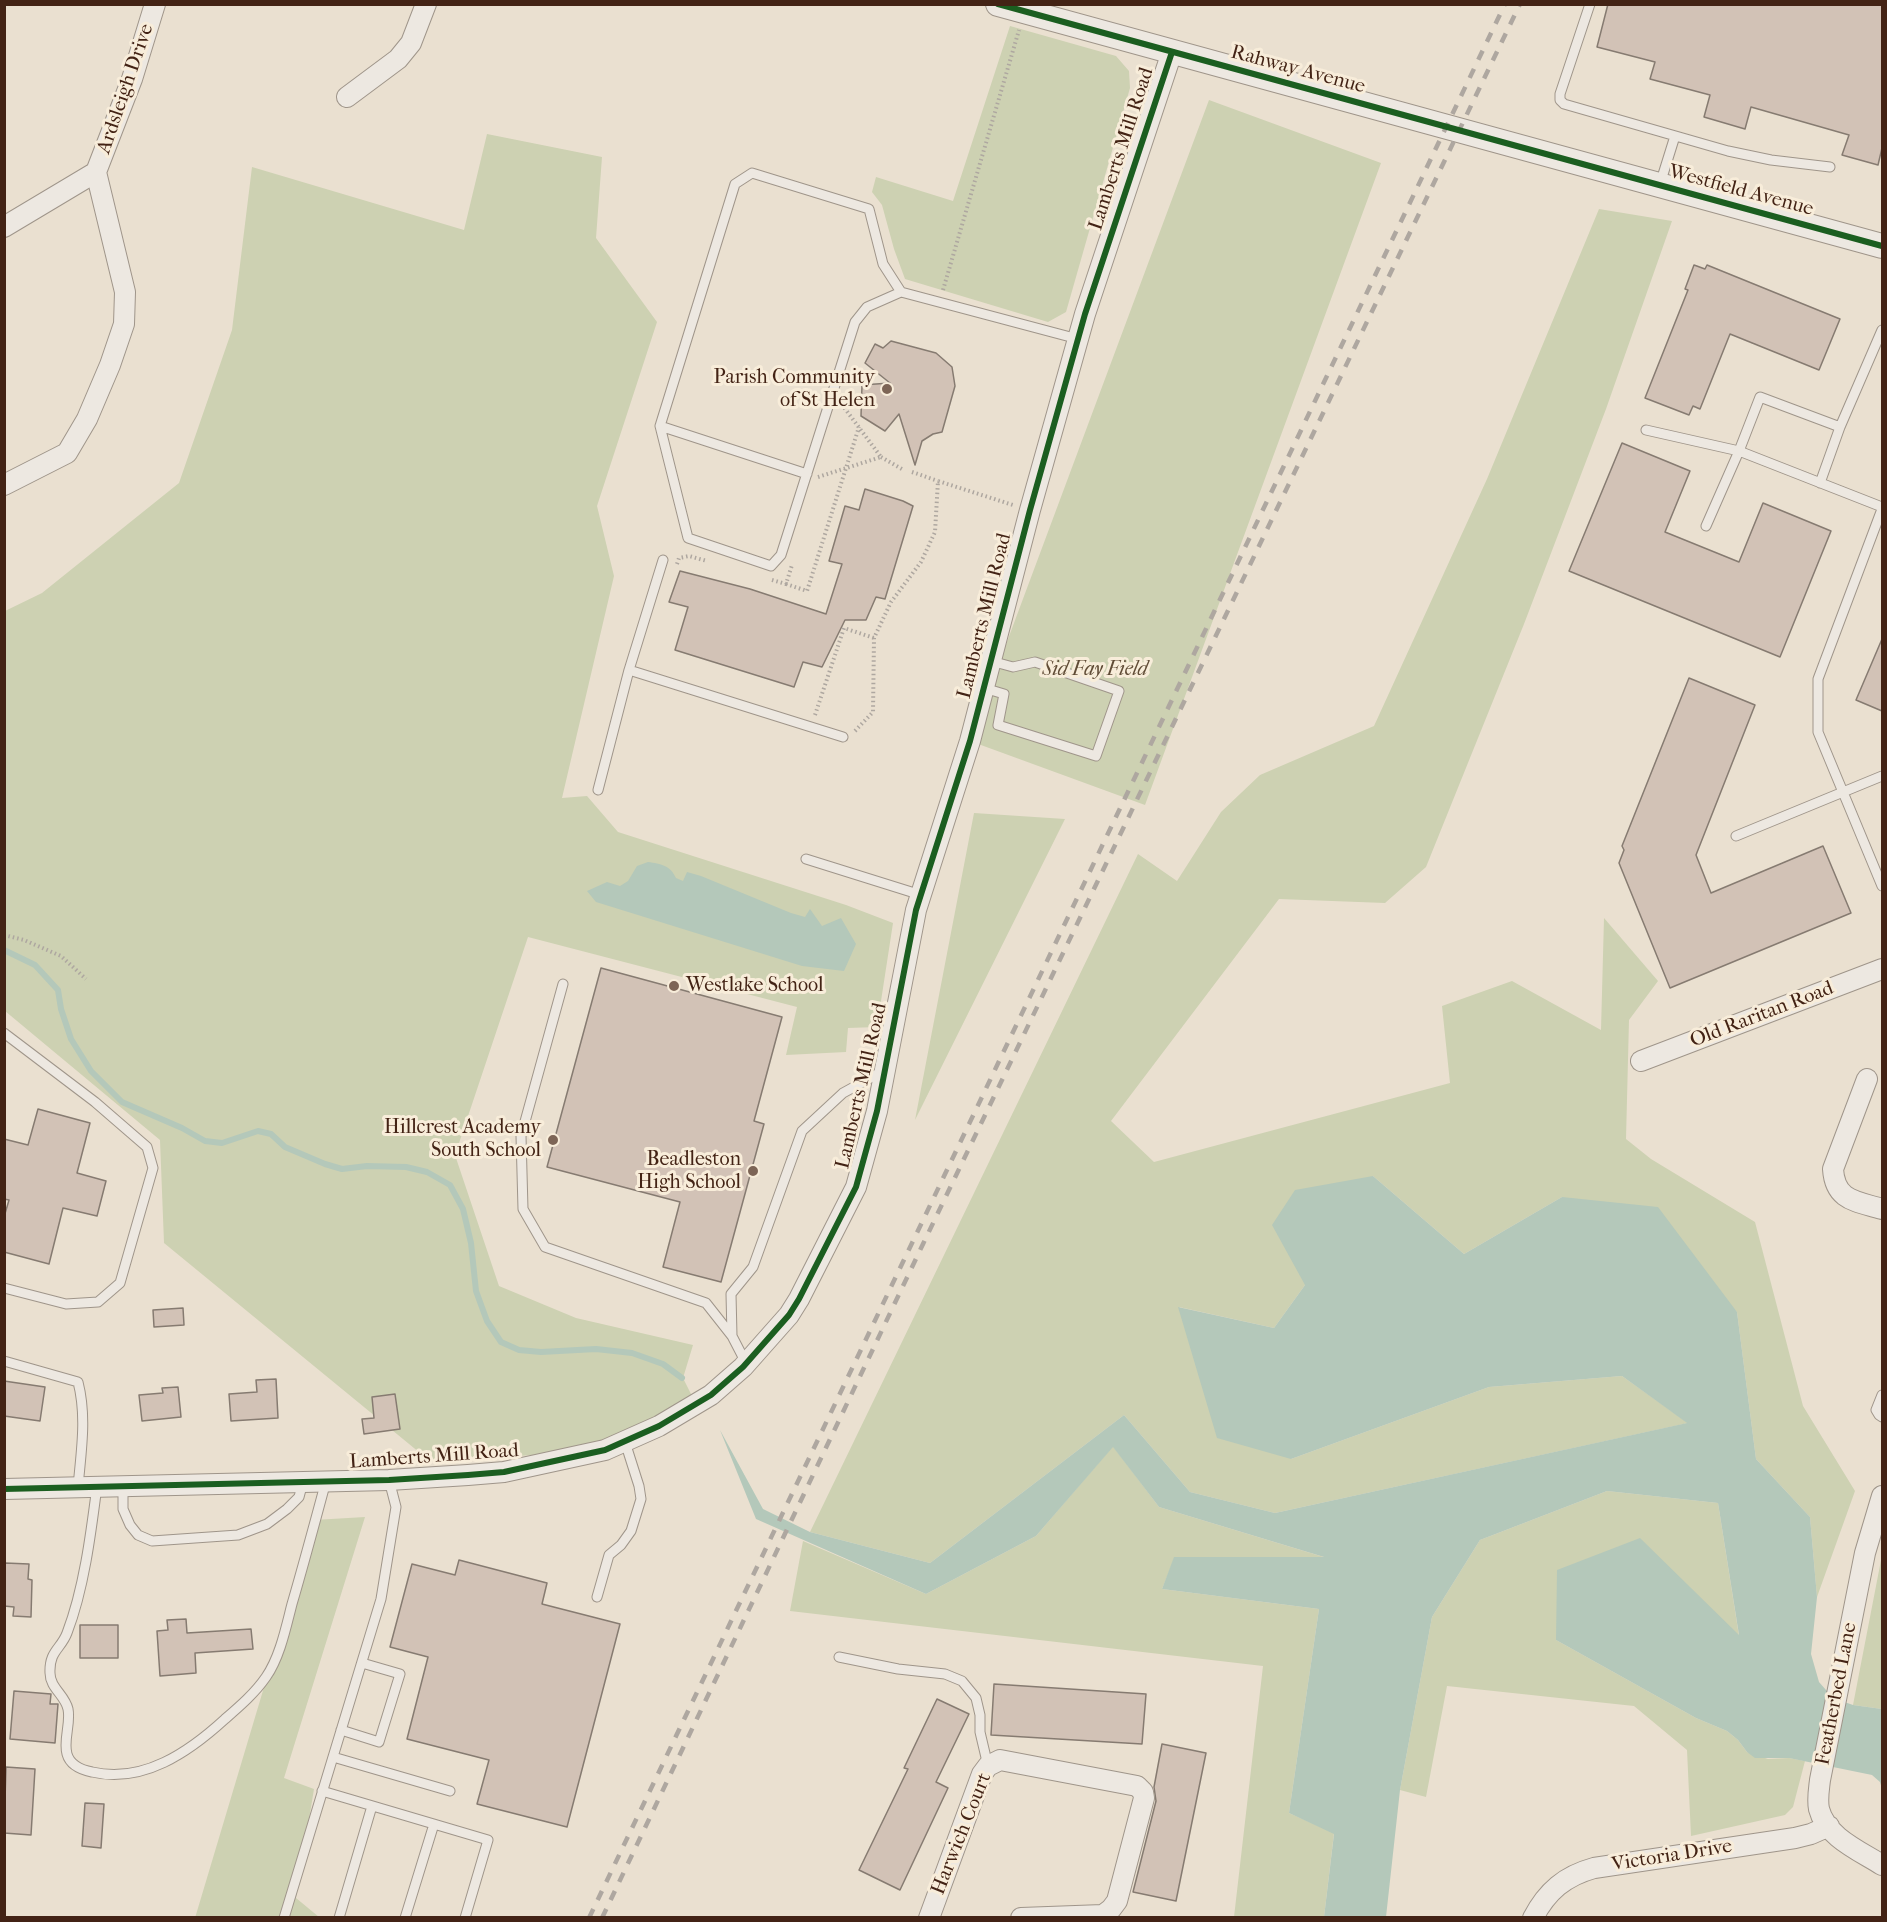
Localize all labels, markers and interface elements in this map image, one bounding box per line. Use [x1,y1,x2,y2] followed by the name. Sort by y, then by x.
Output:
[93,21,159,157] street label: Ardsleigh Drive
[1228,41,1368,99] street label: Rahway Avenue
[1084,65,1160,233] street label: Lamberts Mill Road
[1666,160,1816,222] street label: Westfield Avenue
[714,366,875,413] place label: Parish Community of St Helen
[880,382,894,396] marker: Parish Community of St Helen
[953,531,1017,701] street label: Lamberts Mill Road
[1042,658,1148,682] park label: Sid Fay Field
[686,974,824,998] place label: Westlake School
[1687,977,1837,1053] street label: Old Raritan Road
[667,979,681,993] marker: Westlake School
[831,1001,893,1171] street label: Lamberts Mill Road
[384,1116,541,1163] place label: Hillcrest Academy South School
[546,1133,560,1147] marker: Hillcrest Academy South School
[637,1148,741,1195] place label: Beadleston High School
[746,1164,760,1178] marker: Beadleston High School
[348,1439,520,1475] street label: Lamberts Mill Road
[1811,1621,1863,1767] street label: Featherbed Lane
[927,1770,997,1898] street label: Harwich Court
[1610,1835,1734,1877] street label: Victoria Drive

